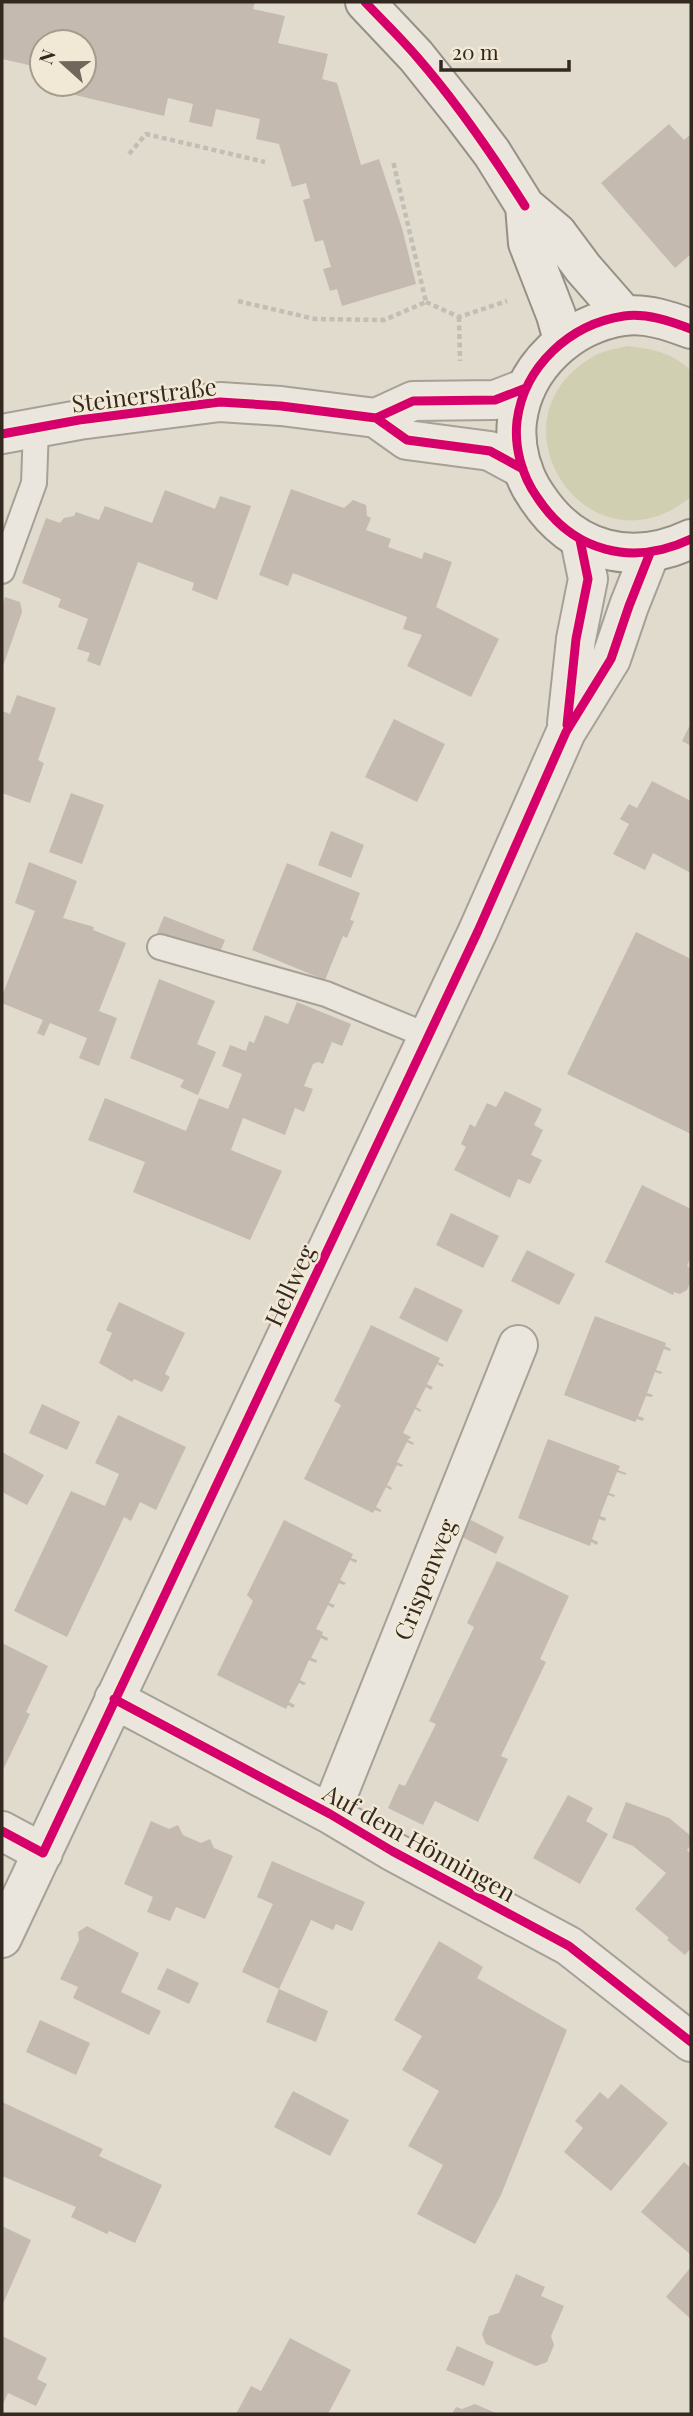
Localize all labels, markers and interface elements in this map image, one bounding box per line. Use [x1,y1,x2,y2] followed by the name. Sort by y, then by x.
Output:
[28,28,98,98] north arrow
[441,28,569,72] scale bar
[452,37,499,65] text: 20 m
[32,45,61,68] text: N
[70,369,218,419] street label: Steinerstraße
[256,1239,322,1331] street label: Hellweg
[385,1513,463,1644] street label: Crispenweg
[317,1775,522,1908] street label: Auf dem Hönningen

